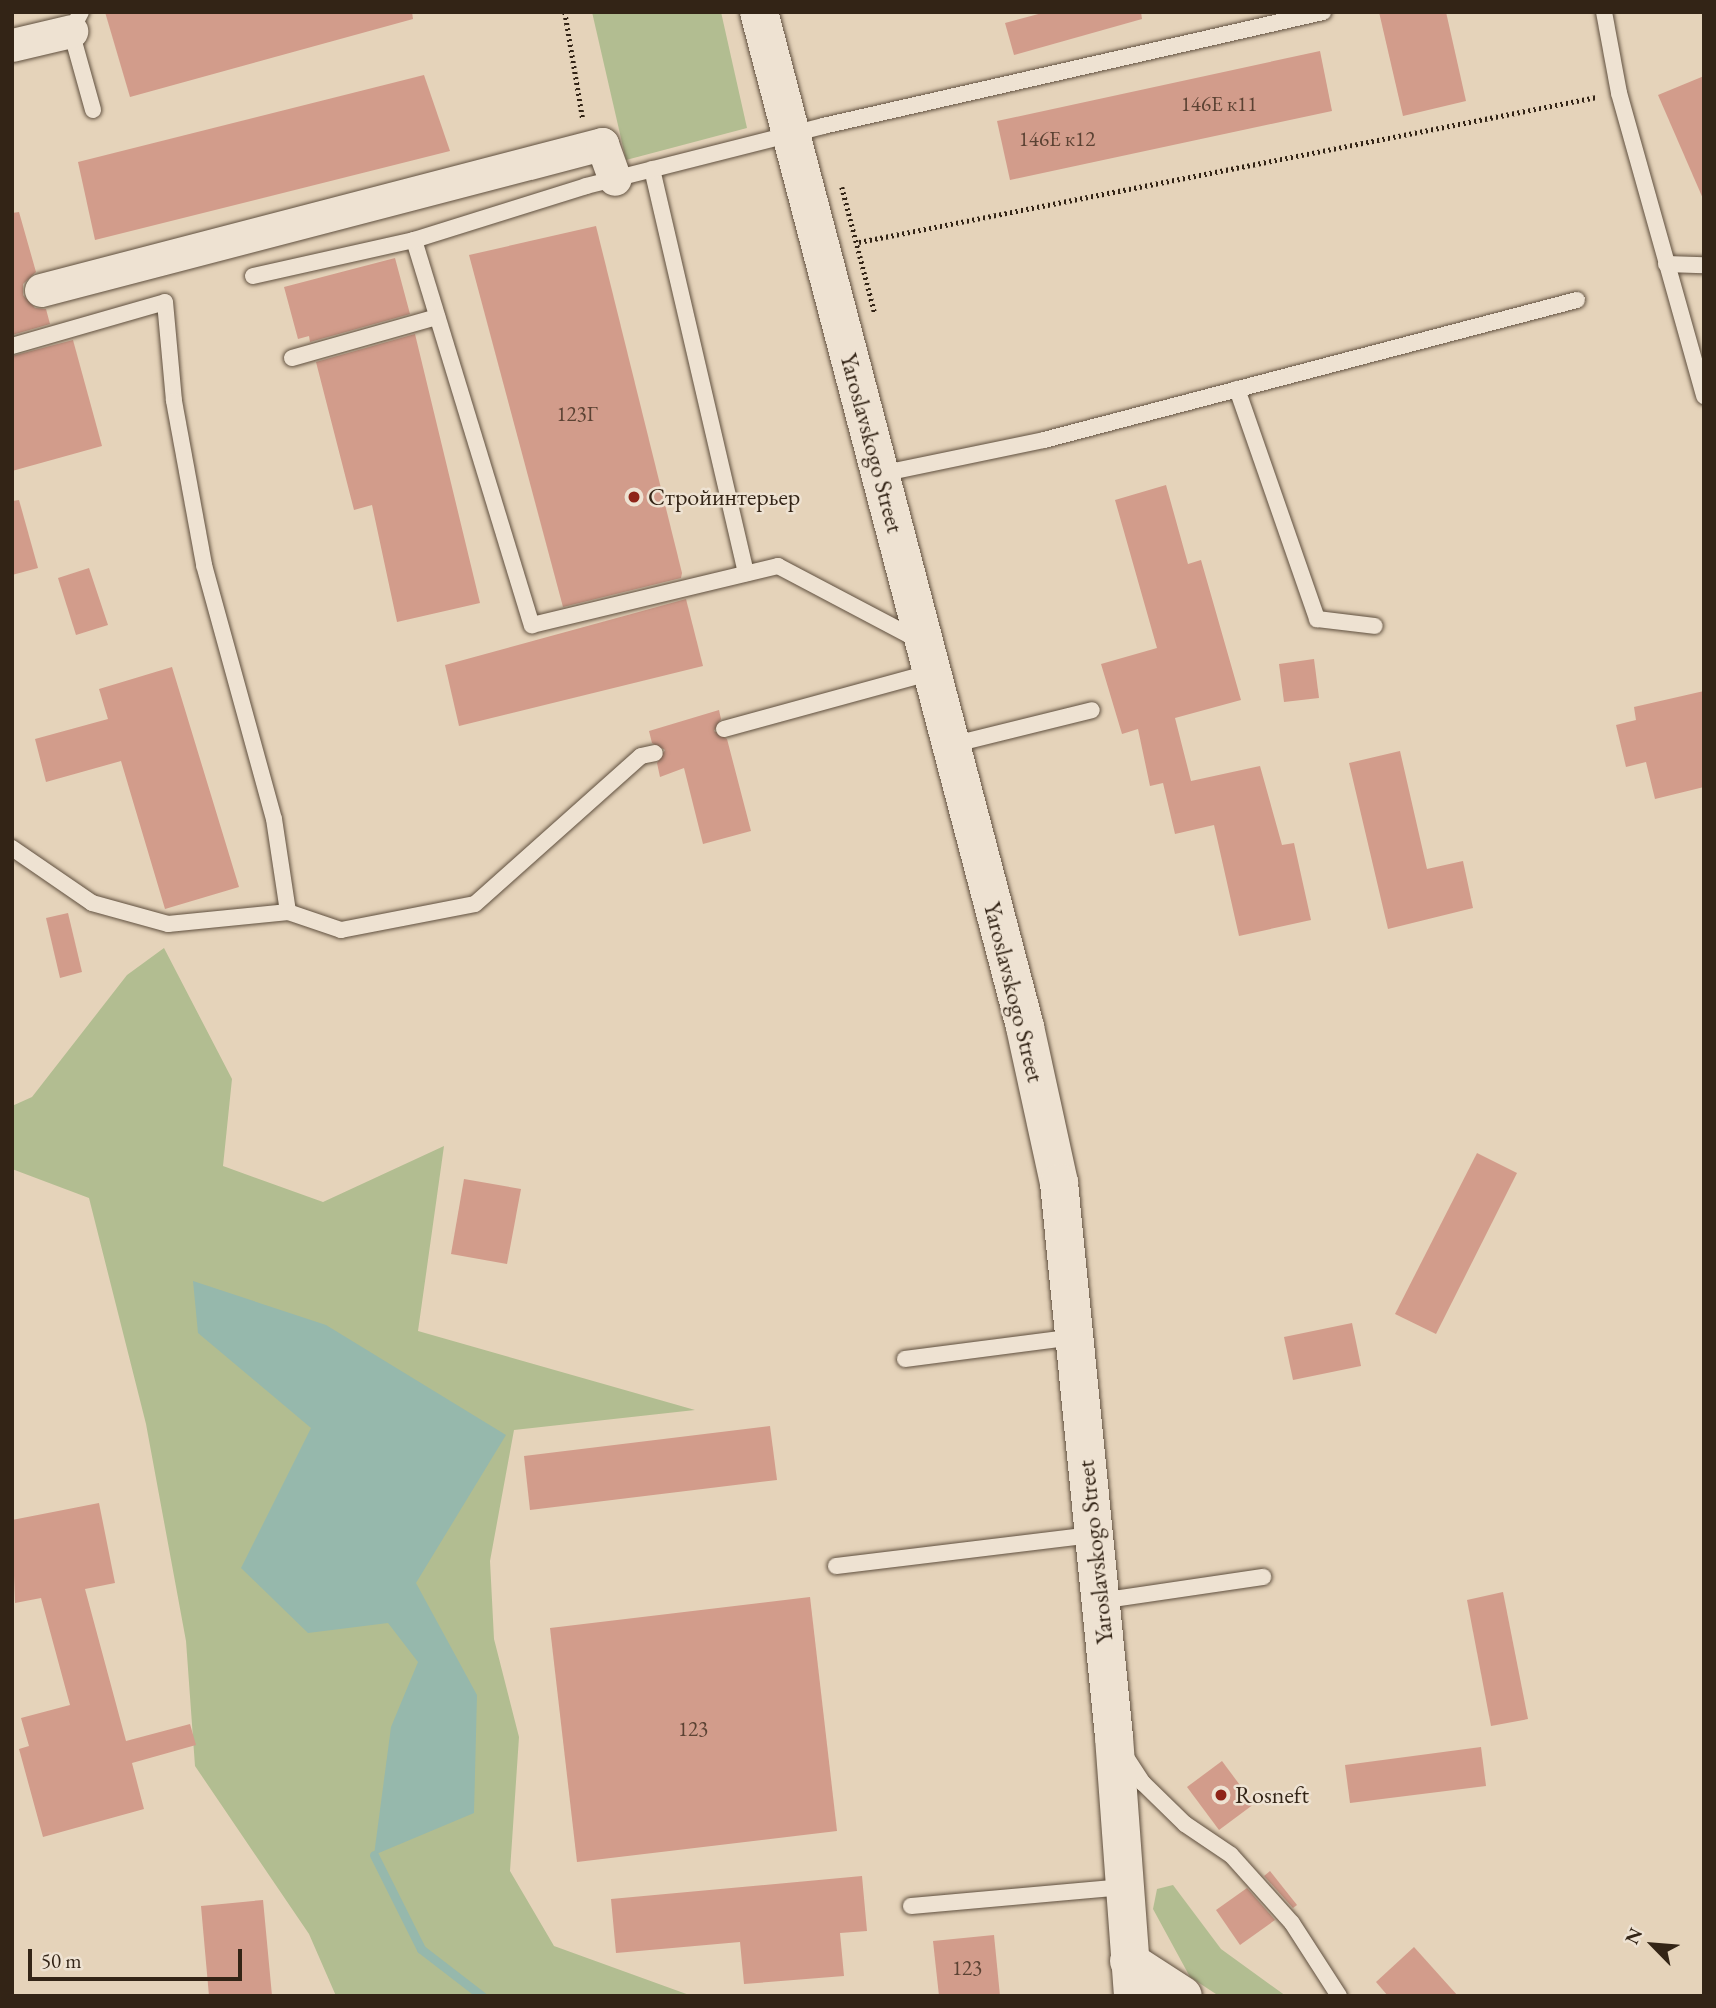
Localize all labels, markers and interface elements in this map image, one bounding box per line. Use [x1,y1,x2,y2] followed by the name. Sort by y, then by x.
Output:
[1181,91,1257,117] house number: 146Е к11
[1019,126,1095,152] house number: 146Е к12
[834,350,910,536] street label: Yaroslavskogo Street
[556,401,598,427] house number: 123Г
[648,483,800,511] place label: Стройинтерьер
[626,489,642,505] marker: Стройинтерьер
[978,899,1050,1085] street label: Yaroslavskogo Street
[1071,1459,1119,1645] street label: Yaroslavskogo Street
[678,1716,708,1742] house number: 123
[1235,1781,1309,1809] place label: Rosneft
[1213,1787,1229,1803] marker: Rosneft
[1618,1910,1688,1980] north arrow
[1619,1924,1648,1948] text: N
[32,1934,245,1978] scale bar
[41,1947,82,1974] text: 50 m
[952,1955,982,1981] house number: 123

